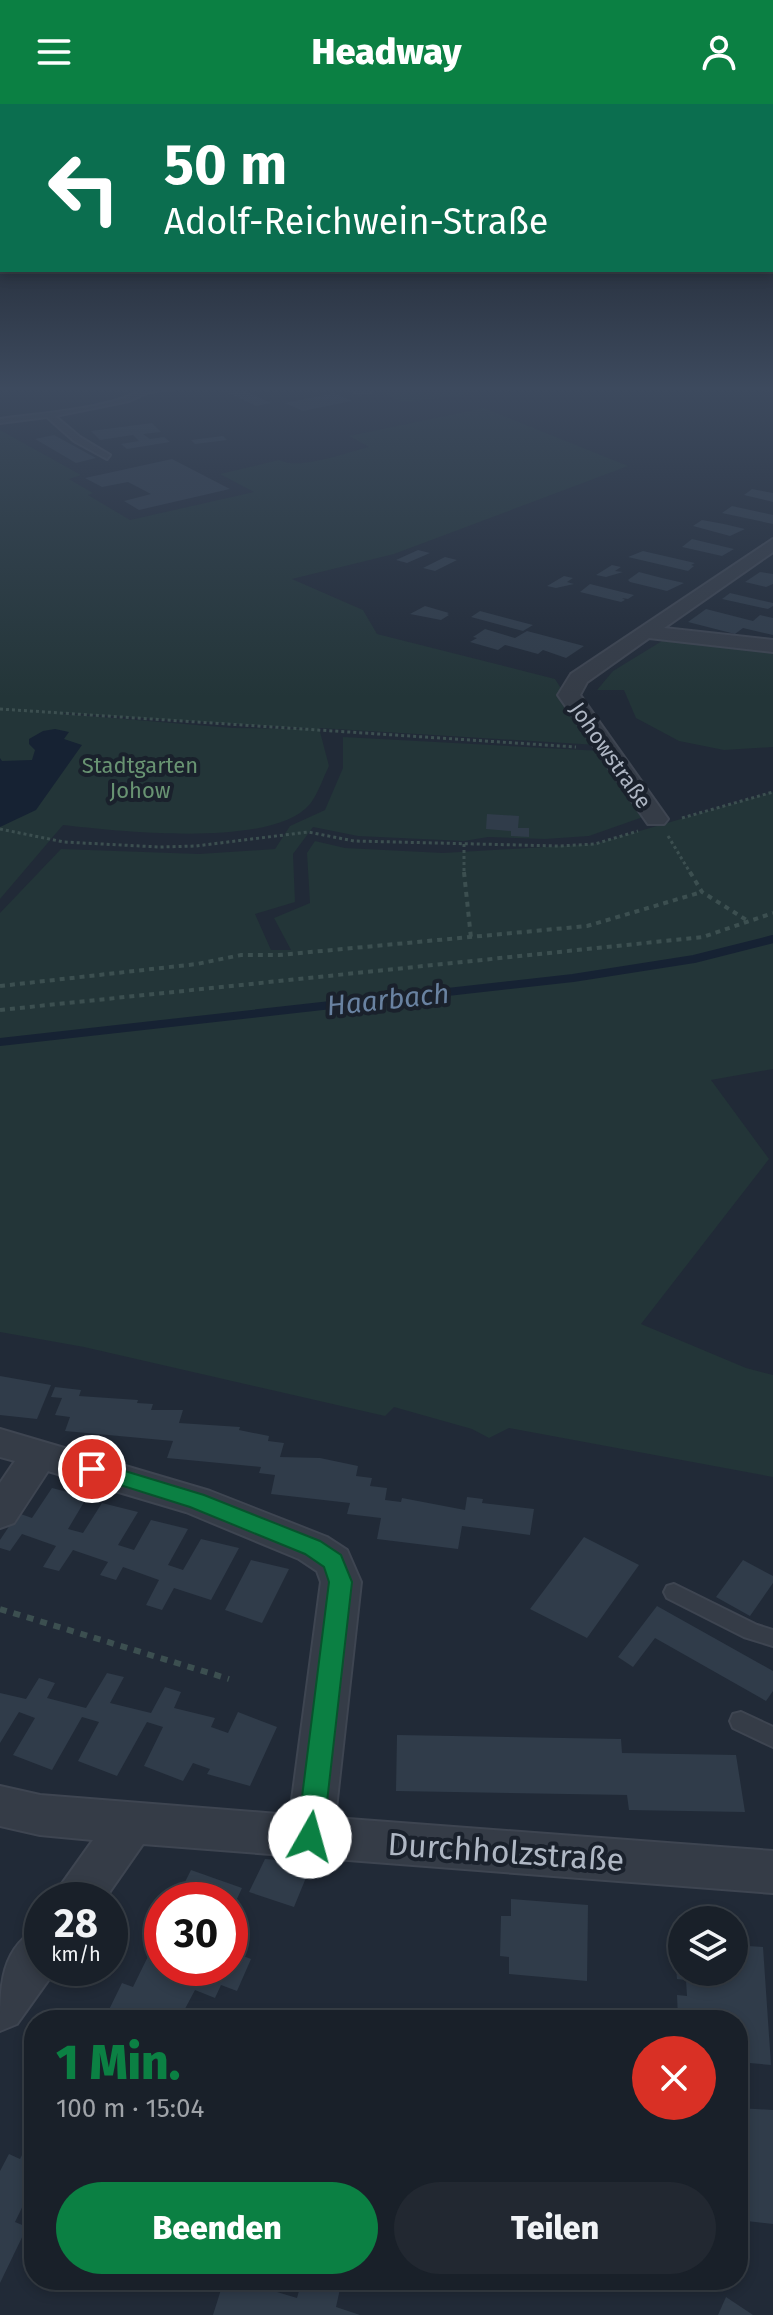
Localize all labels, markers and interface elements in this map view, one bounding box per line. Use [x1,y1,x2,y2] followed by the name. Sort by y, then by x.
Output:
[32,30,76,74] icon: menu
[312,30,461,74] text: Headway
[697,30,741,74] icon: person
[164,132,287,199] text: 50 m
[32,136,136,240] icon: left
[164,200,548,244] text: Adolf-Reichwein-Straße
[564,697,657,814] street label: Johowstraße
[82,752,198,804] park label: Stadtgarten Johow
[325,977,451,1022] water label: Haarbach
[58,1435,126,1503] pin
[70,1447,114,1491] icon: arrive
[268,1795,352,1879] position arrow
[386,1825,626,1879] street label: Durchholzstraße
[144,1882,248,1986] speed limit sign: 30
[54,1900,98,1948] text: 28
[668,1906,748,1986] map controls
[668,1906,748,1986] button: layers
[51,1942,101,1966] text: km/h
[56,2034,180,2092] text: 1 Min.
[632,2036,716,2120] button: close
[56,2093,204,2124] text: 100 m · 15:04
[56,2182,378,2274] button: Beenden
[394,2182,716,2274] button: Teilen

